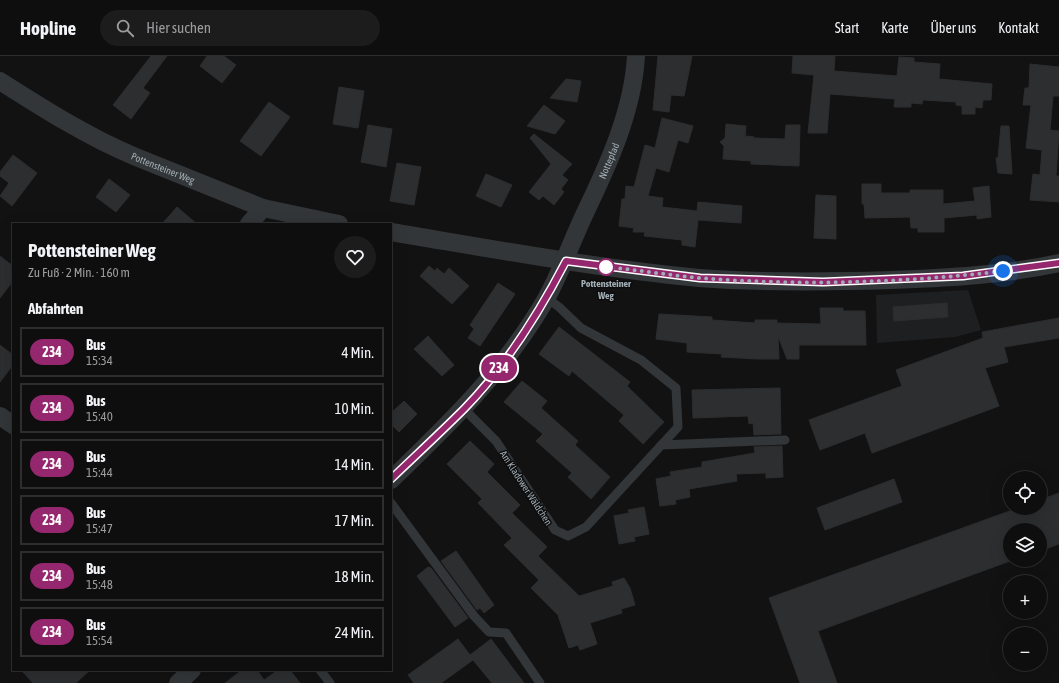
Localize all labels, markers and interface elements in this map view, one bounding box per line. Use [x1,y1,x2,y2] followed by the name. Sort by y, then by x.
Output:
[100,10,380,46] search box
[20,17,76,39] text: Hopline
[114,17,136,39] icon: search
[146,19,211,36] text: Hier suchen
[835,20,859,36] text: Start
[881,20,909,36] text: Karte
[931,20,976,36] text: Über uns
[998,20,1039,36] text: Kontakt
[596,141,621,180] street label: Nottepfad
[130,150,197,186] street label: Pottensteiner Weg
[334,236,376,278] button: heart
[28,239,156,261] text: Pottensteiner Weg
[597,258,615,276] marker: Pottensteiner Weg
[993,261,1013,281] your location
[28,265,130,280] text: Zu Fuß · 2 Min. · 160 m
[581,278,632,301] place label: Pottensteiner Weg
[28,300,83,317] text: Abfahrten
[86,336,106,353] text: Bus
[42,344,62,360] text: 234
[341,344,374,361] text: 4 Min.
[86,353,113,368] text: 15:34
[476,355,522,381] line badge: 234
[489,360,509,376] text: 234
[86,392,106,409] text: Bus
[42,400,62,416] text: 234
[334,400,374,417] text: 10 Min.
[86,409,113,424] text: 15:40
[86,448,106,465] text: Bus
[498,449,554,527] street label: Am Kladower Wäldchen
[42,456,62,472] text: 234
[334,456,374,473] text: 14 Min.
[86,465,113,480] text: 15:44
[1003,471,1047,671] map controls
[1003,471,1047,515] button: locate
[86,504,106,521] text: Bus
[42,512,62,528] text: 234
[334,512,374,529] text: 17 Min.
[86,521,113,536] text: 15:47
[1003,523,1047,567] button: layers
[86,560,106,577] text: Bus
[42,568,62,584] text: 234
[334,568,374,585] text: 18 Min.
[1003,575,1047,619] button: +
[86,577,113,592] text: 15:48
[86,616,106,633] text: Bus
[42,624,62,640] text: 234
[334,624,374,641] text: 24 Min.
[1003,627,1047,671] button: −
[86,633,113,648] text: 15:54

